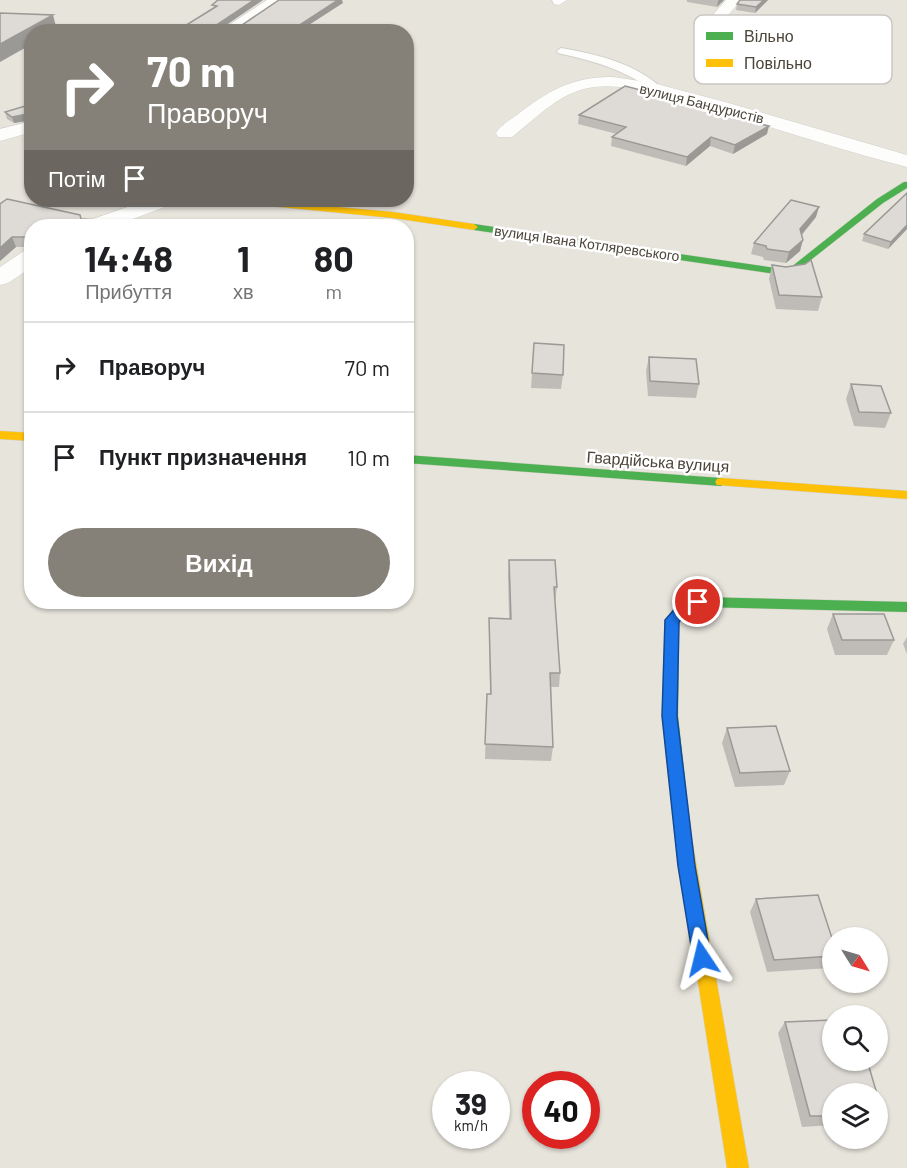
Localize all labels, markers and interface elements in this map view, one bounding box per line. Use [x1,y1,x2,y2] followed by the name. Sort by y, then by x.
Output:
[694,15,892,84] legend
[744,26,794,45] text: Вільно
[147,45,235,95] text: 70 m
[48,48,126,126] icon: right
[744,53,812,72] text: Повільно
[638,79,766,127] street label: вулиця Бандуристів
[147,96,268,128] text: Праворуч
[118,162,151,195] icon: arrive
[48,165,106,191] text: Потім
[493,222,681,264] street label: вулиця Івана Котляревського
[84,236,173,279] text: 14:48
[237,236,250,279] text: 1
[314,236,354,279] text: 80
[85,279,172,303] text: Прибуття
[233,279,254,303] text: хв
[326,279,342,303] text: m
[48,351,81,384] icon: right
[99,353,205,379] text: Праворуч
[345,354,390,380] text: 70 m
[48,441,81,474] icon: arrive
[99,443,307,469] text: Пункт призначення
[347,444,390,470] text: 10 m
[586,447,730,475] street label: Гвардійська вулиця
[48,528,390,597] button: Вихід
[672,576,723,627] pin
[681,585,714,618] icon: arrive
[670,926,734,990] position arrow
[822,927,888,993] north arrow
[822,927,888,1149] map controls
[822,1005,888,1071] button: search
[522,1071,600,1149] speed limit sign: 40
[822,1083,888,1149] button: layers
[455,1085,487,1121] text: 39
[454,1116,488,1134] text: km/h

